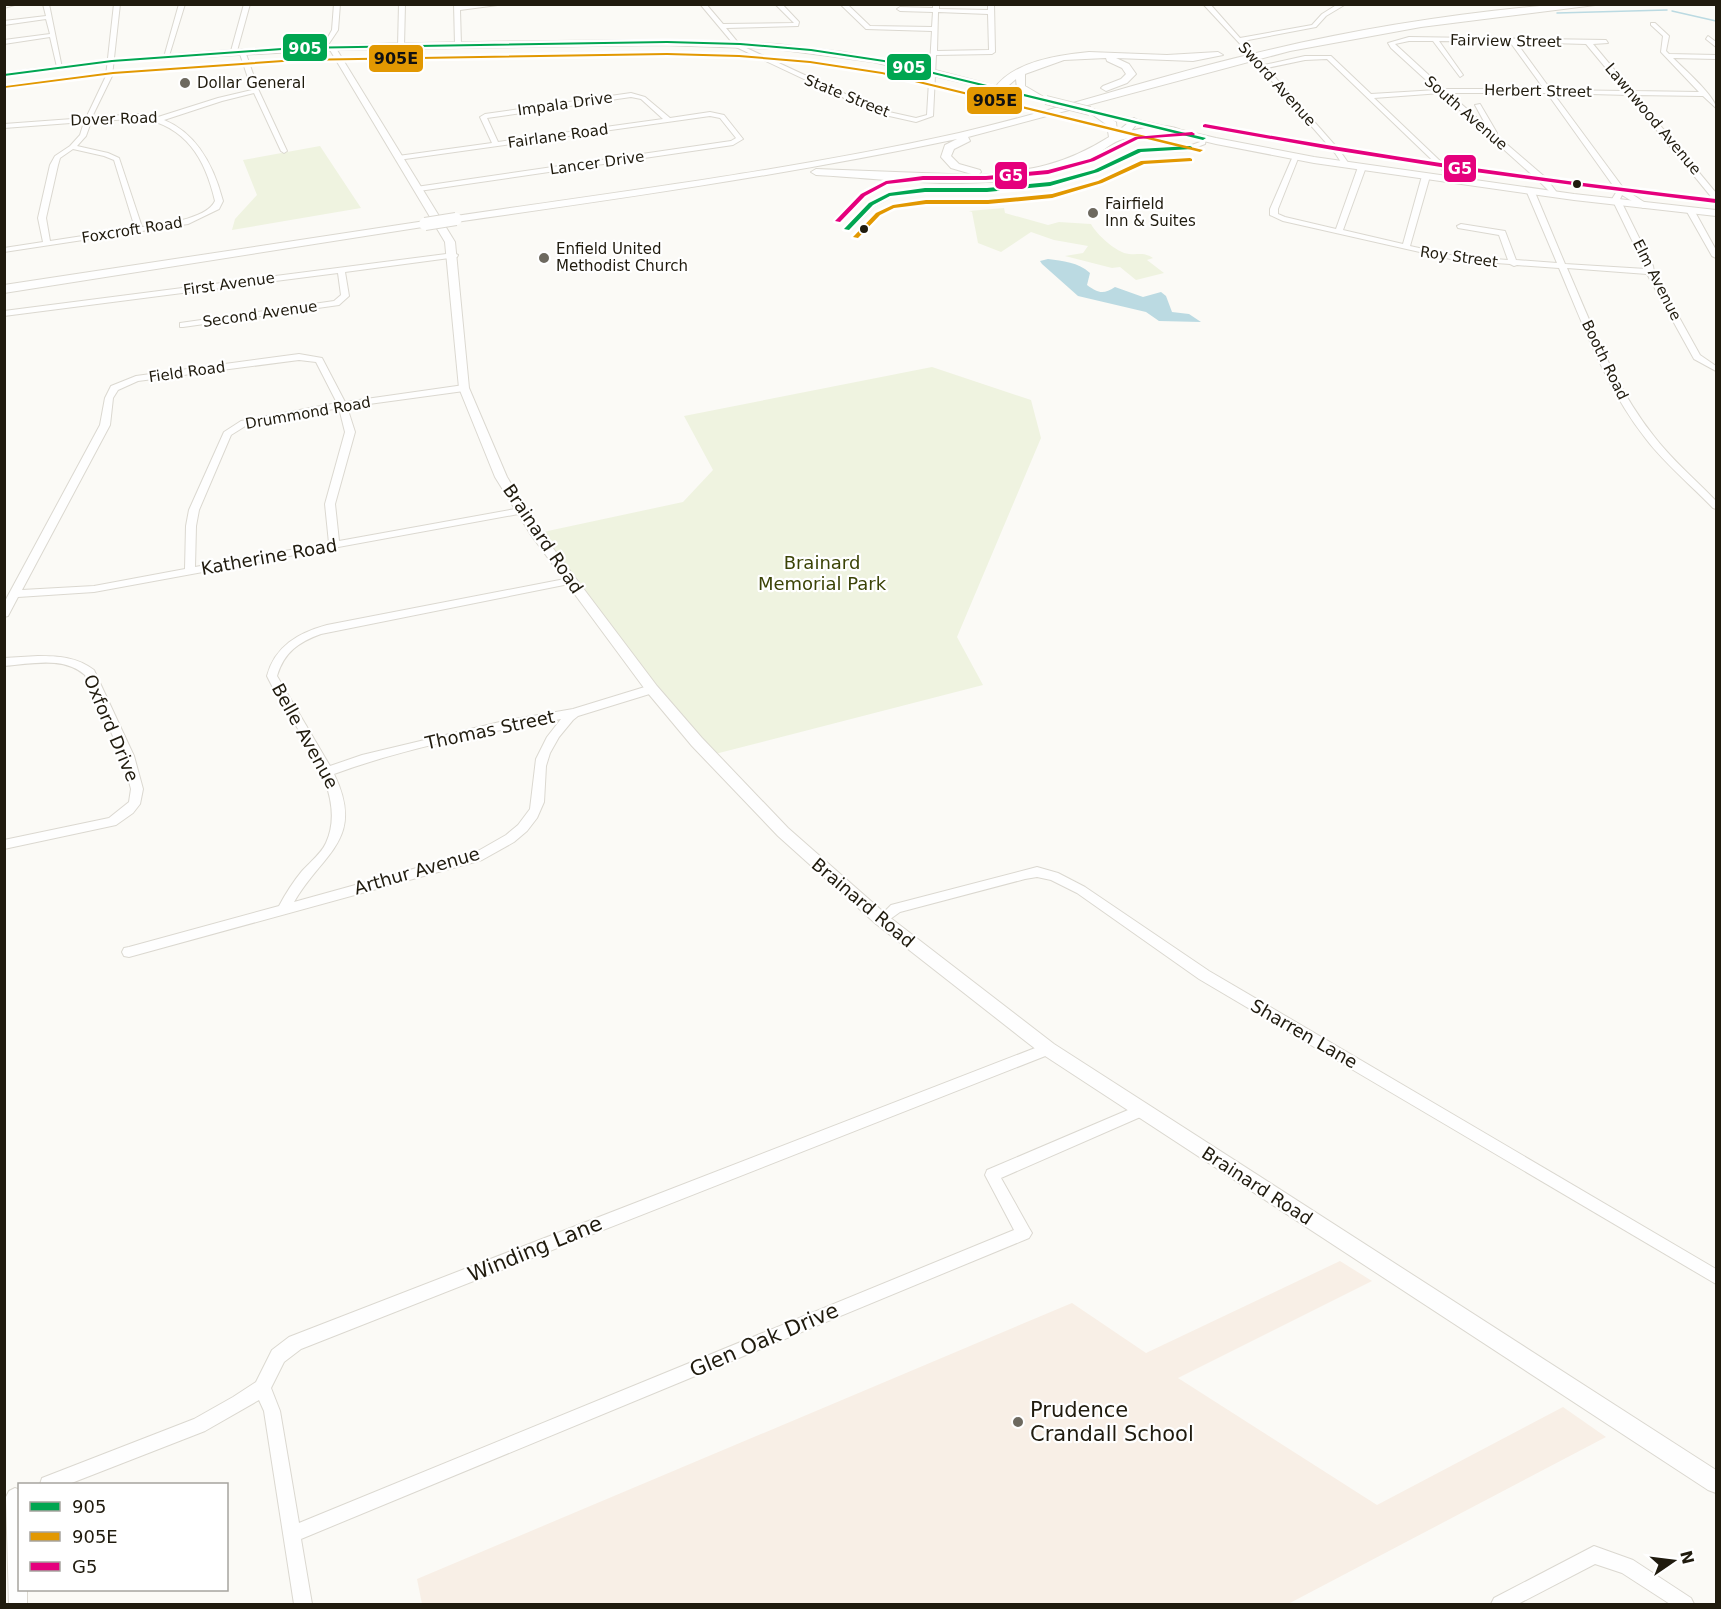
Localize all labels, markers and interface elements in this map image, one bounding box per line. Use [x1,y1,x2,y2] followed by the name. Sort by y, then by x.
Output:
[1450,31,1562,51] street label: Fairview Street
[282,33,328,62] line badge: 905
[1235,38,1319,130] street label: Sword Avenue
[288,39,322,58] text: 905
[368,44,424,73] line badge: 905E
[374,49,418,68] text: 905E
[886,53,932,81] line badge: 905
[892,58,926,77] text: 905
[1601,60,1705,178] street label: Lawnwood Avenue
[802,71,892,121] street label: State Street
[1421,72,1511,154] street label: South Avenue
[197,74,305,92] place label: Dollar General
[178,76,192,90] marker: Dollar General
[1484,81,1592,101] street label: Herbert Street
[966,86,1023,115] line badge: 905E
[516,88,614,120] street label: Impala Drive
[973,91,1017,110] text: 905E
[70,108,158,130] street label: Dover Road
[507,120,609,152] street label: Fairlane Road
[548,147,646,179] street label: Lancer Drive
[1443,154,1477,183] line badge: G5
[1448,159,1472,178] text: G5
[994,161,1028,190] line badge: G5
[999,166,1023,185] text: G5
[1571,178,1583,190] unlabelled marker
[1105,195,1196,230] place label: Fairfield Inn & Suites
[1086,206,1100,220] marker: Fairfield Inn & Suites
[80,213,184,247] street label: Foxcroft Road
[858,223,870,235] unlabelled marker
[1629,236,1685,324] street label: Elm Avenue
[556,240,688,275] place label: Enfield United Methodist Church
[1419,243,1499,271] street label: Roy Street
[537,251,551,265] marker: Enfield United Methodist Church
[182,269,276,299] street label: First Avenue
[201,297,319,331] street label: Second Avenue
[1578,317,1632,403] street label: Booth Road
[148,358,226,386] street label: Field Road
[244,393,372,433] street label: Drummond Road
[499,480,588,597] street label: Brainard Road
[199,534,339,579] street label: Katherine Road
[758,552,887,594] park label: Brainard Memorial Park
[79,671,143,785] street label: Oxford Drive
[268,679,343,792] street label: Belle Avenue
[422,706,557,754] street label: Thomas Street
[352,843,482,898] street label: Arthur Avenue
[808,854,919,952] street label: Brainard Road
[1247,995,1361,1073] street label: Sharren Lane
[1198,1142,1317,1229] street label: Brainard Road
[464,1211,606,1287] street label: Winding Lane
[686,1298,842,1382] street label: Glen Oak Drive
[1030,1398,1194,1446] place label: Prudence Crandall School
[1011,1415,1025,1429] marker: Prudence Crandall School
[18,1483,228,1591] legend
[72,1496,106,1517] text: 905
[72,1526,118,1547] text: 905E
[1643,1531,1703,1591] north arrow
[1676,1549,1698,1566] text: N
[72,1556,97,1577] text: G5

